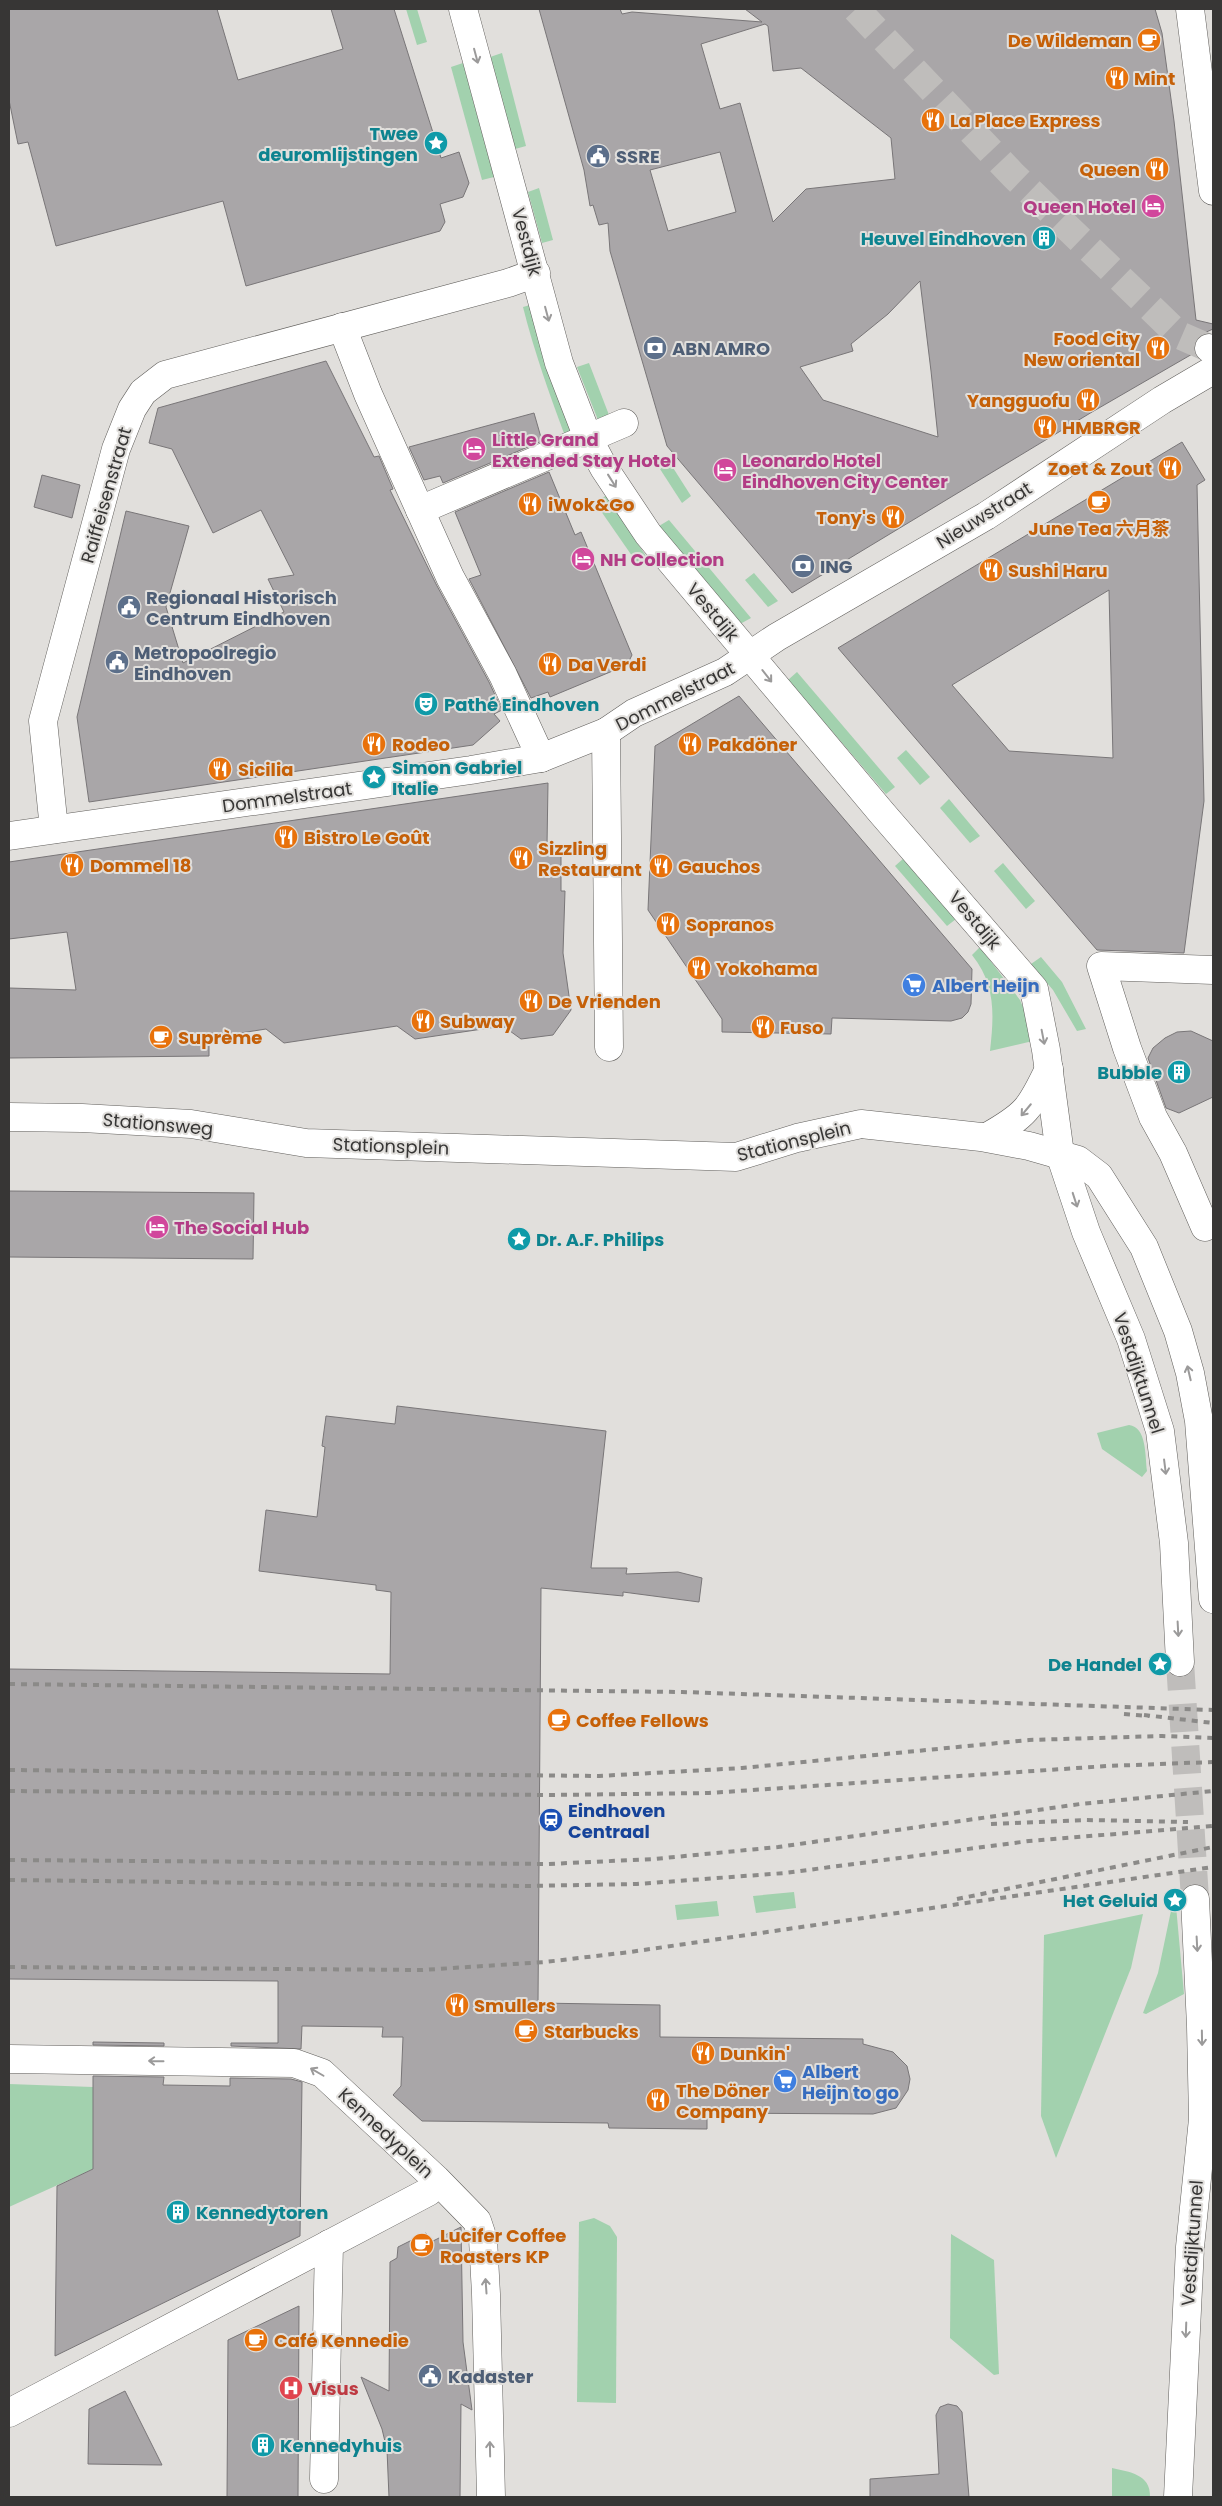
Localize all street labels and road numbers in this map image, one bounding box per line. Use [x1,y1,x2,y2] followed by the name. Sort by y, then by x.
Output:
[506,205,548,280] street label: Vestdijk
[75,424,137,566] street label: Raiffeisenstraat
[932,476,1036,554] street label: Nieuwstraat
[681,577,745,647] street label: Vestdijk
[611,655,739,737] street label: Dommelstraat
[221,776,353,818] street label: Dommelstraat
[943,885,1007,955] street label: Vestdijk
[102,1107,214,1141] street label: Stationsweg
[735,1115,853,1167] street label: Stationsplein
[332,1131,450,1161] street label: Stationsplein
[1108,1309,1170,1437] street label: Vestdijktunnel
[333,2082,439,2184] street label: Kennedyplein
[1175,2179,1209,2307] street label: Vestdijktunnel

